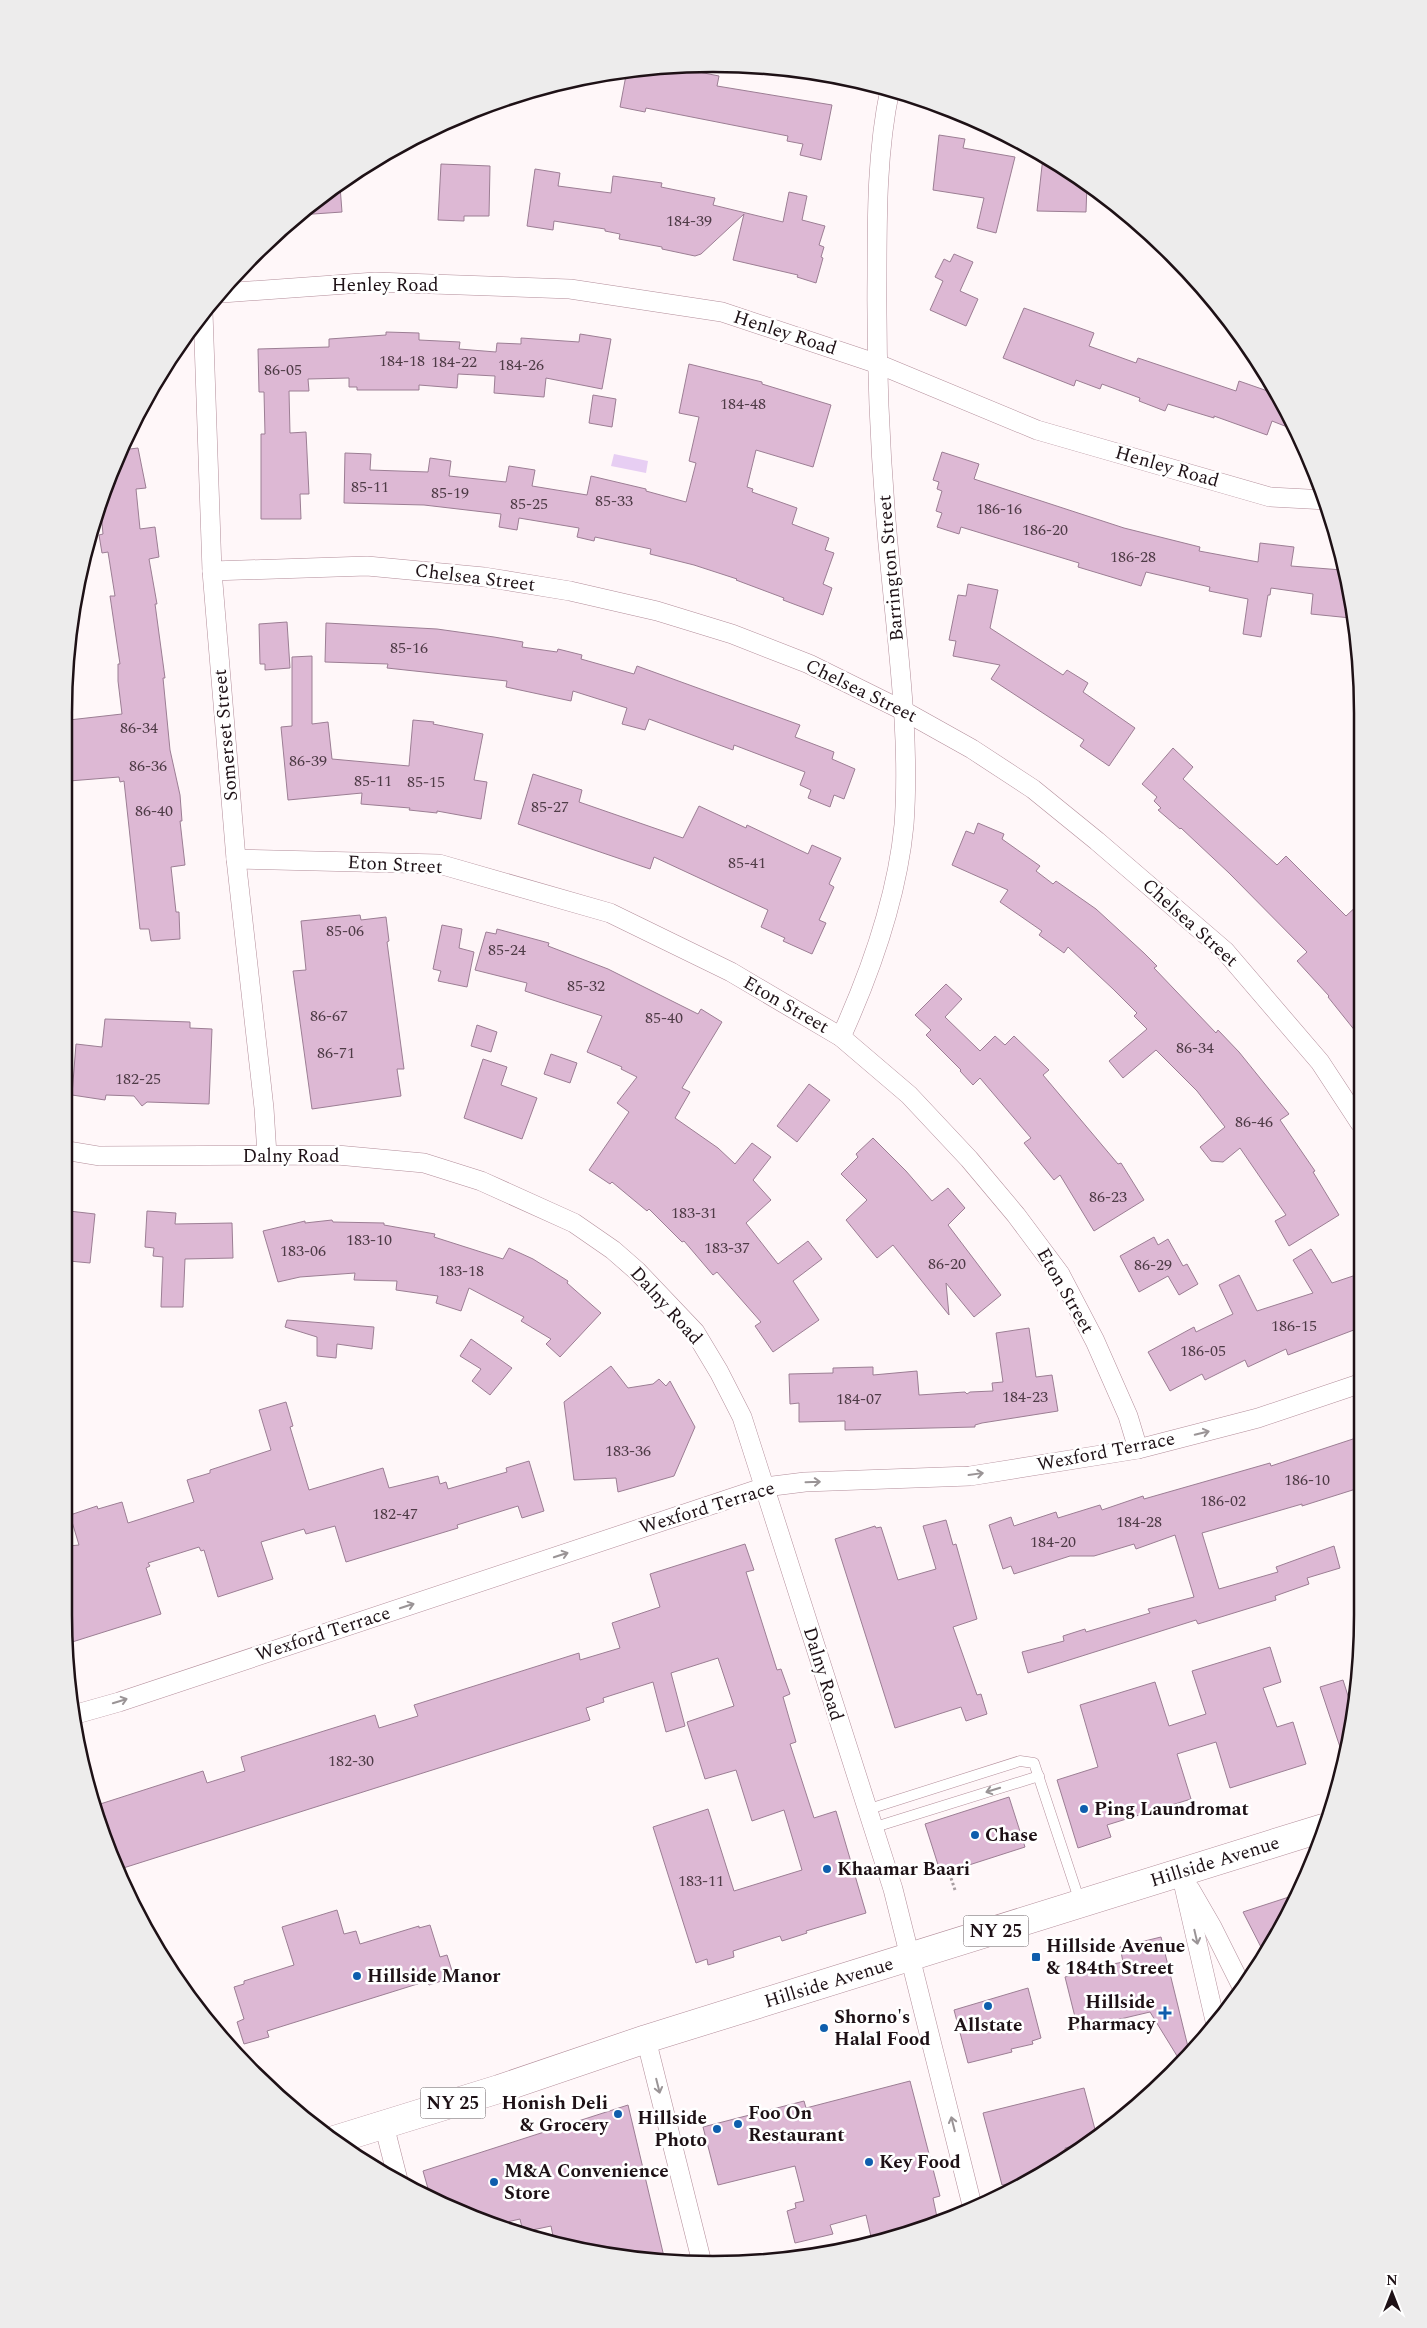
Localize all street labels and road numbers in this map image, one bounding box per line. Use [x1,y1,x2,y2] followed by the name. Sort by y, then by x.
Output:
[331,271,439,300] street label: Henley Road
[730,303,840,363] street label: Henley Road
[1112,438,1222,496] street label: Henley Road
[870,493,912,642] street label: Barrington Street
[413,556,537,600] street label: Chelsea Street
[800,651,922,731] street label: Chelsea Street
[206,667,246,802] street label: Somerset Street
[347,848,443,882] street label: Eton Street
[1135,872,1245,974] street label: Chelsea Street
[738,969,835,1041] street label: Eton Street
[242,1142,340,1171] street label: Dalny Road
[1029,1243,1101,1340] street label: Eton Street
[623,1260,709,1352] street label: Dalny Road
[1034,1424,1178,1480] street label: Wexford Terrace
[636,1474,778,1542] street label: Wexford Terrace
[252,1599,394,1669] street label: Wexford Terrace
[795,1623,851,1725] street label: Dalny Road
[1147,1829,1283,1895] street label: Hillside Avenue
[964,1915,1028,1946] road number: NY 25
[761,1950,897,2016] street label: Hillside Avenue
[420,2088,486,2118] road number: NY 25

